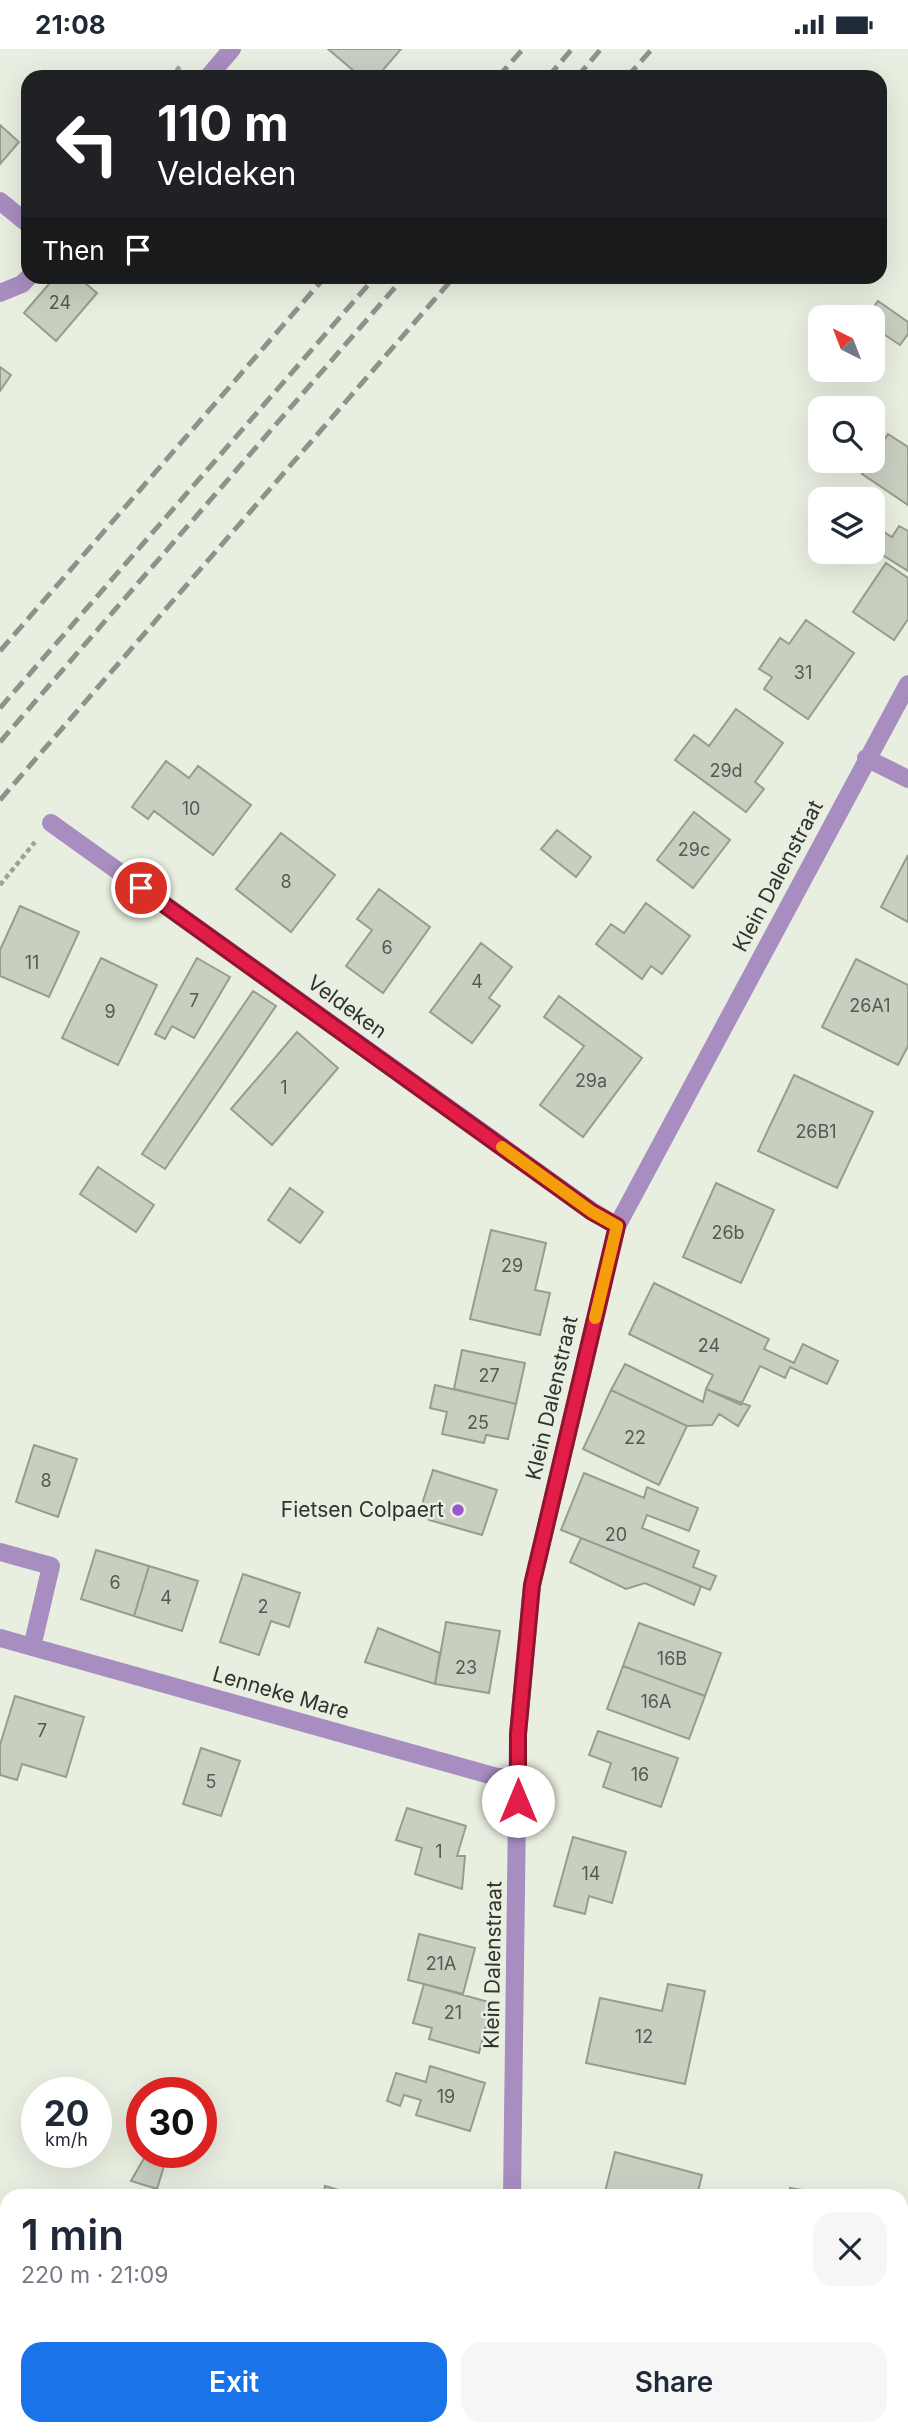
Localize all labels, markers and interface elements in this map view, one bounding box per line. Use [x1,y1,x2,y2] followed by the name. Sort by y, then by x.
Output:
[35,9,106,40] text: 21:08
[157,94,289,153] text: 110 m
[42,98,133,189] icon: left
[157,154,297,193] text: Veldeken
[119,231,157,269] icon: arrive
[42,235,105,266] text: Then
[49,292,71,313] house number: 24
[808,305,886,381] north arrow
[808,305,885,564] map controls
[808,396,885,473] button: search
[808,487,885,564] button: layers
[794,662,812,683] house number: 31
[709,760,743,781] house number: 29d
[727,796,828,956] street label: Klein Dalenstraat
[182,798,200,819] house number: 10
[678,839,710,860] house number: 29c
[111,858,171,918] pin
[122,869,160,907] icon: arrive
[280,871,292,892] house number: 8
[381,937,393,958] house number: 6
[25,952,39,973] house number: 11
[303,970,392,1044] street label: Veldeken
[471,971,483,992] house number: 4
[189,990,199,1011] house number: 7
[849,995,891,1016] house number: 26A1
[104,1001,116,1022] house number: 9
[575,1070,607,1091] house number: 29a
[280,1077,288,1098] house number: 1
[795,1121,837,1142] house number: 26B1
[711,1222,745,1243] house number: 26b
[501,1255,523,1276] house number: 29
[520,1313,583,1482] street label: Klein Dalenstraat
[698,1335,720,1356] house number: 24
[478,1365,500,1386] house number: 27
[467,1412,489,1433] house number: 25
[624,1427,646,1448] house number: 22
[40,1470,52,1491] house number: 8
[281,1497,444,1522] place label: Fietsen Colpaert
[450,1502,466,1518] marker: Fietsen Colpaert
[605,1524,627,1545] house number: 20
[109,1572,121,1593] house number: 6
[160,1587,172,1608] house number: 4
[258,1596,268,1617] house number: 2
[657,1648,687,1669] house number: 16B
[455,1657,477,1678] house number: 23
[210,1661,352,1724] street label: Lenneke Mare
[641,1691,671,1712] house number: 16A
[37,1720,47,1741] house number: 7
[481,1764,555,1838] position arrow
[631,1764,649,1785] house number: 16
[206,1771,216,1792] house number: 5
[435,1841,443,1862] house number: 1
[582,1863,600,1884] house number: 14
[479,1881,506,2049] street label: Klein Dalenstraat
[426,1953,456,1974] house number: 21A
[444,2002,462,2023] house number: 21
[635,2026,653,2047] house number: 12
[126,2077,217,2168] speed limit sign: 30
[437,2086,455,2107] house number: 19
[44,2092,89,2134] text: 20
[45,2129,88,2150] text: km/h
[21,2209,124,2260] text: 1 min
[813,2212,887,2286] button: close
[21,2261,169,2289] text: 220 m · 21:09
[21,2342,447,2422] button: Exit
[461,2342,887,2422] button: Share

